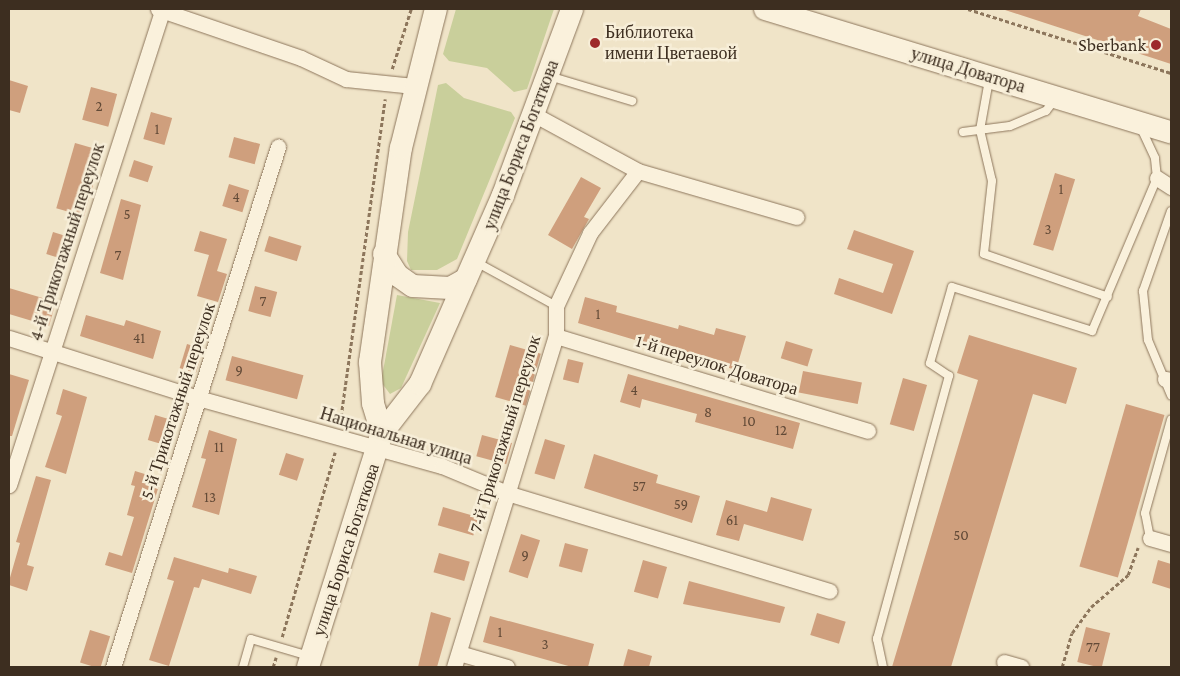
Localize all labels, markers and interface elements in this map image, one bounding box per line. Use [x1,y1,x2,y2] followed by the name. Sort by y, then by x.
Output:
[605,22,737,64] place label: Библиотека имени Цветаевой
[1078,34,1146,56] place label: Sberbank
[589,37,601,49] marker: Библиотека имени Цветаевой
[1150,39,1162,51] marker: Sberbank
[908,42,1028,98] street label: улица Доватора
[479,57,563,233] street label: улица Бориса Богаткова
[95,98,103,116] house number: 2
[155,121,159,139] house number: 1
[25,140,109,344] street label: 4-й Трикотажный переулок
[1059,181,1063,199] house number: 1
[232,189,240,207] house number: 4
[123,206,131,224] house number: 5
[1044,221,1052,239] house number: 3
[115,247,121,265] house number: 7
[260,293,266,311] house number: 7
[136,300,220,502] street label: 5-й Трикотажный переулок
[596,306,600,324] house number: 1
[133,330,145,348] house number: 41
[633,330,801,400] street label: 1-й переулок Доватора
[465,333,545,535] street label: 7-й Трикотажный переулок
[235,362,243,380] house number: 9
[630,382,638,400] house number: 4
[317,403,475,469] street label: Национальная улица
[704,404,712,422] house number: 8
[742,413,756,431] house number: 10
[775,422,787,440] house number: 12
[214,439,224,457] house number: 11
[308,461,384,639] street label: улица Бориса Богаткова
[632,478,646,496] house number: 57
[204,489,216,507] house number: 13
[674,496,688,514] house number: 59
[726,512,738,530] house number: 61
[953,527,969,545] house number: 50
[521,547,529,565] house number: 9
[498,624,502,642] house number: 1
[541,636,549,654] house number: 3
[1086,639,1100,657] house number: 77

